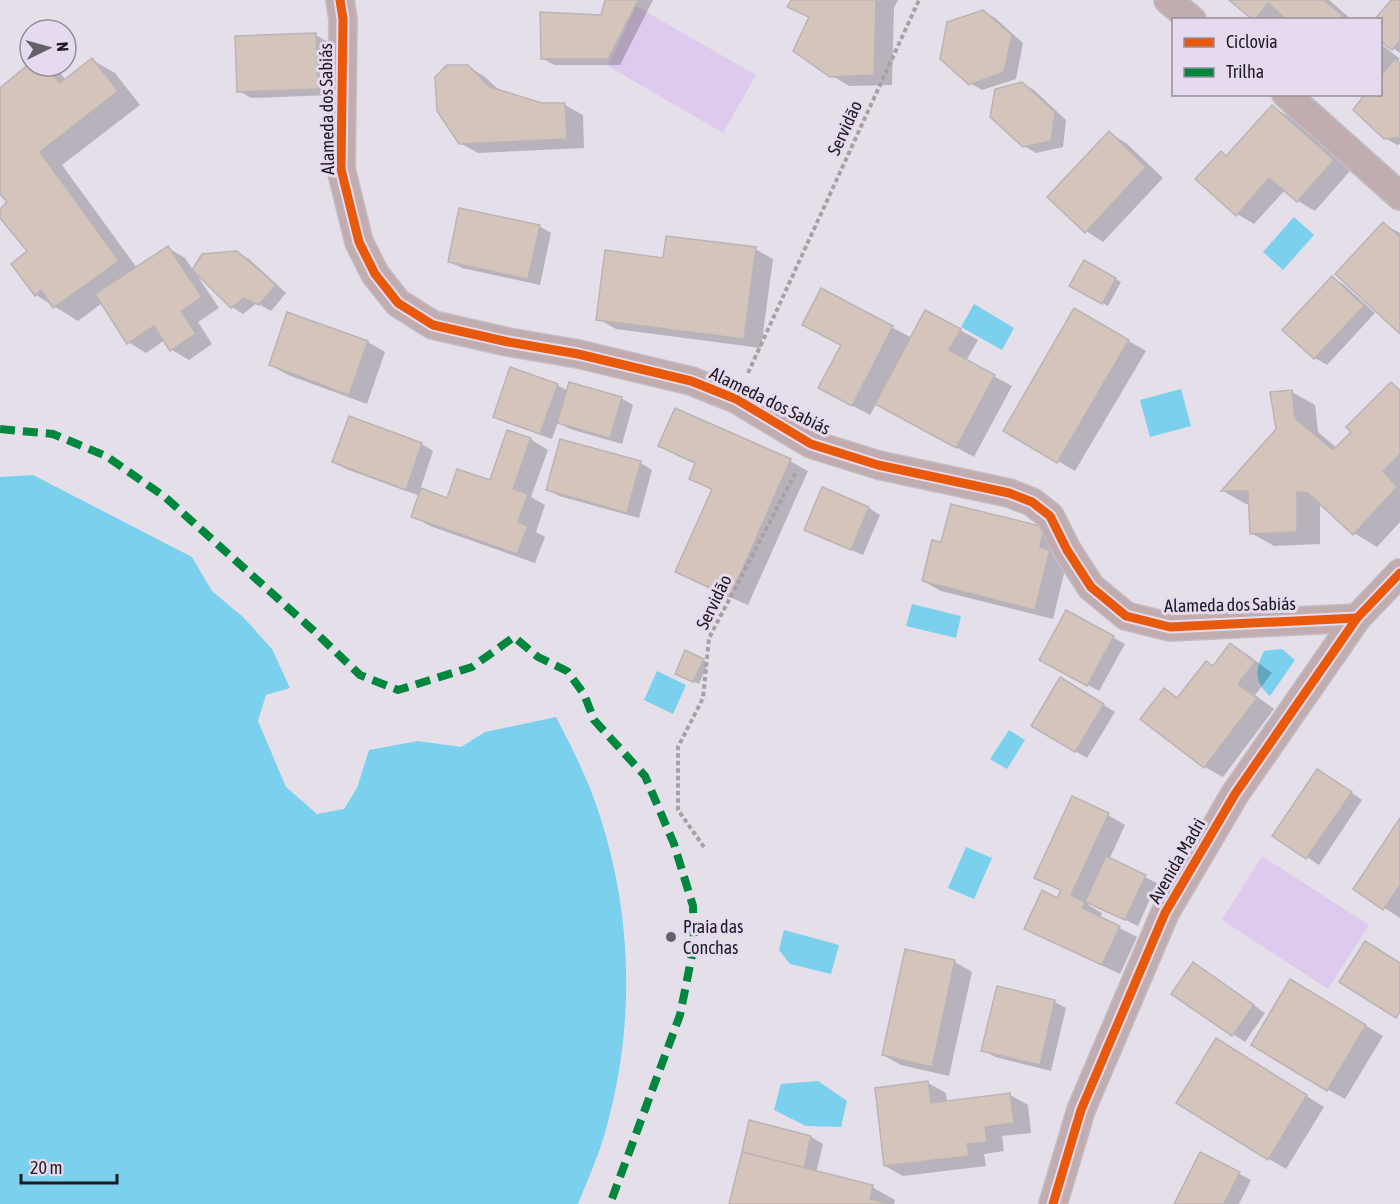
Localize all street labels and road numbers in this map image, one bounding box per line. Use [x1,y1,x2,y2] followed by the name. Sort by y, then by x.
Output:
[315,43,338,175] street label: Alameda dos Sabiás
[823,97,866,158] street label: Servidão
[707,362,834,439] street label: Alameda dos Sabiás
[691,571,736,632] street label: Servidão
[1164,593,1296,616] street label: Alameda dos Sabiás
[1144,814,1209,907] street label: Avenida Madri

